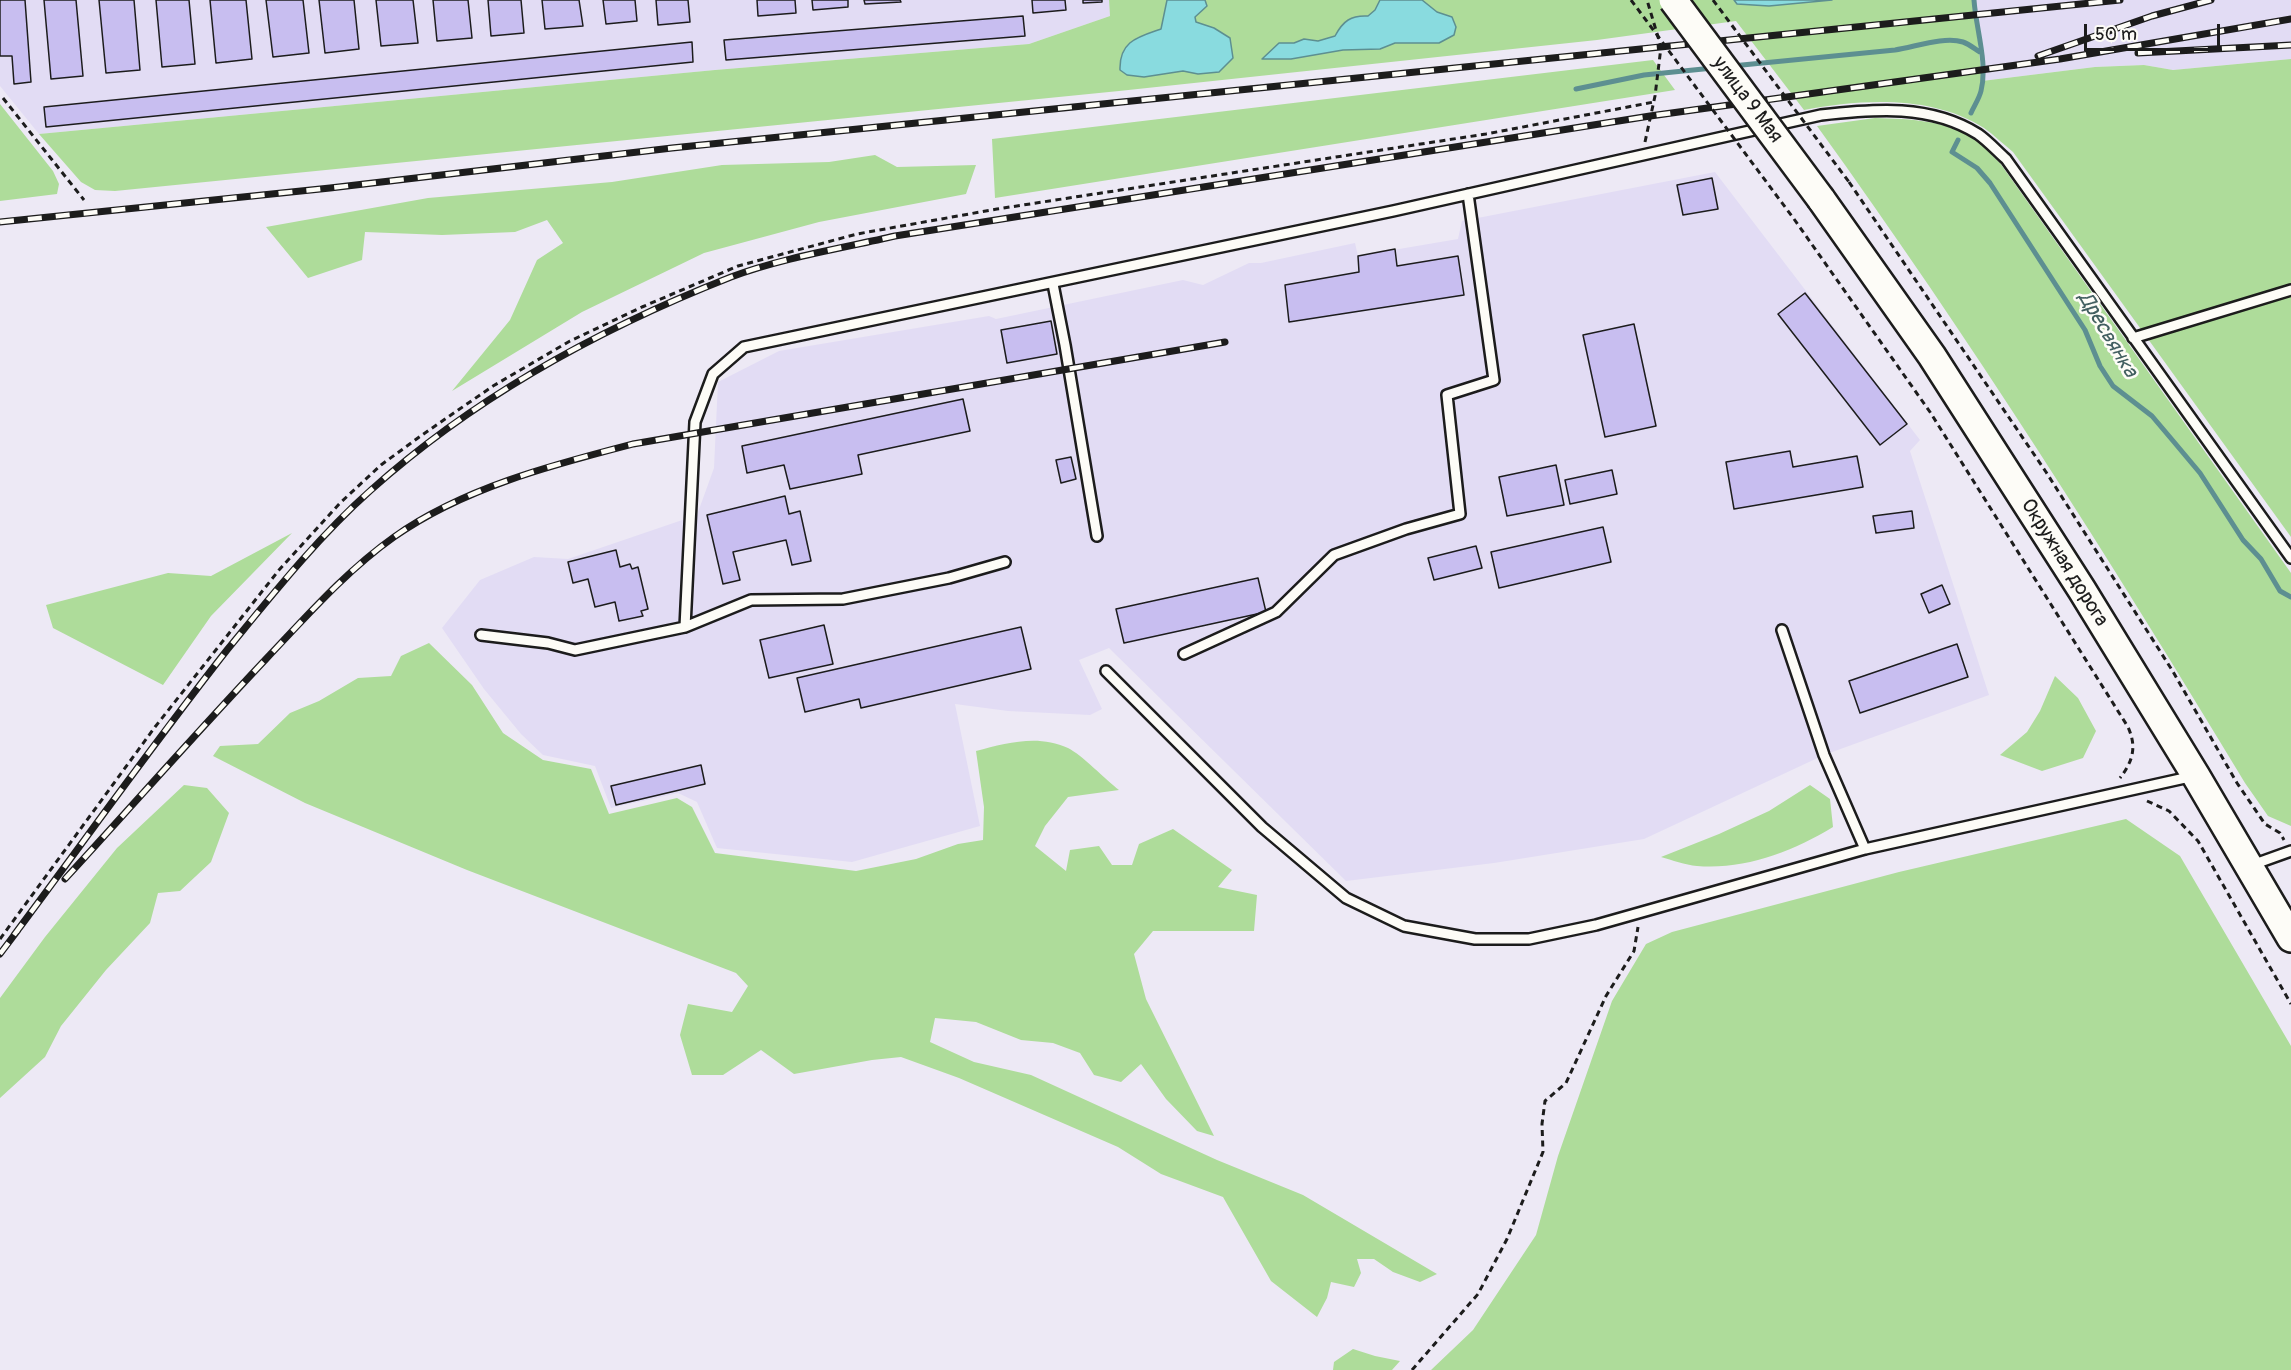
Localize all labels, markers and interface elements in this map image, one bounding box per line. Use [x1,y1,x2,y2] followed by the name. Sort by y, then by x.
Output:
[2087,12,2224,50] scale bar
[2095,23,2137,46] text: 50 m
[1707,52,1787,148] street label: улица 9 Мая
[2072,288,2142,382] water label: Дресвянка
[2015,495,2113,631] street label: Окружная дорога

